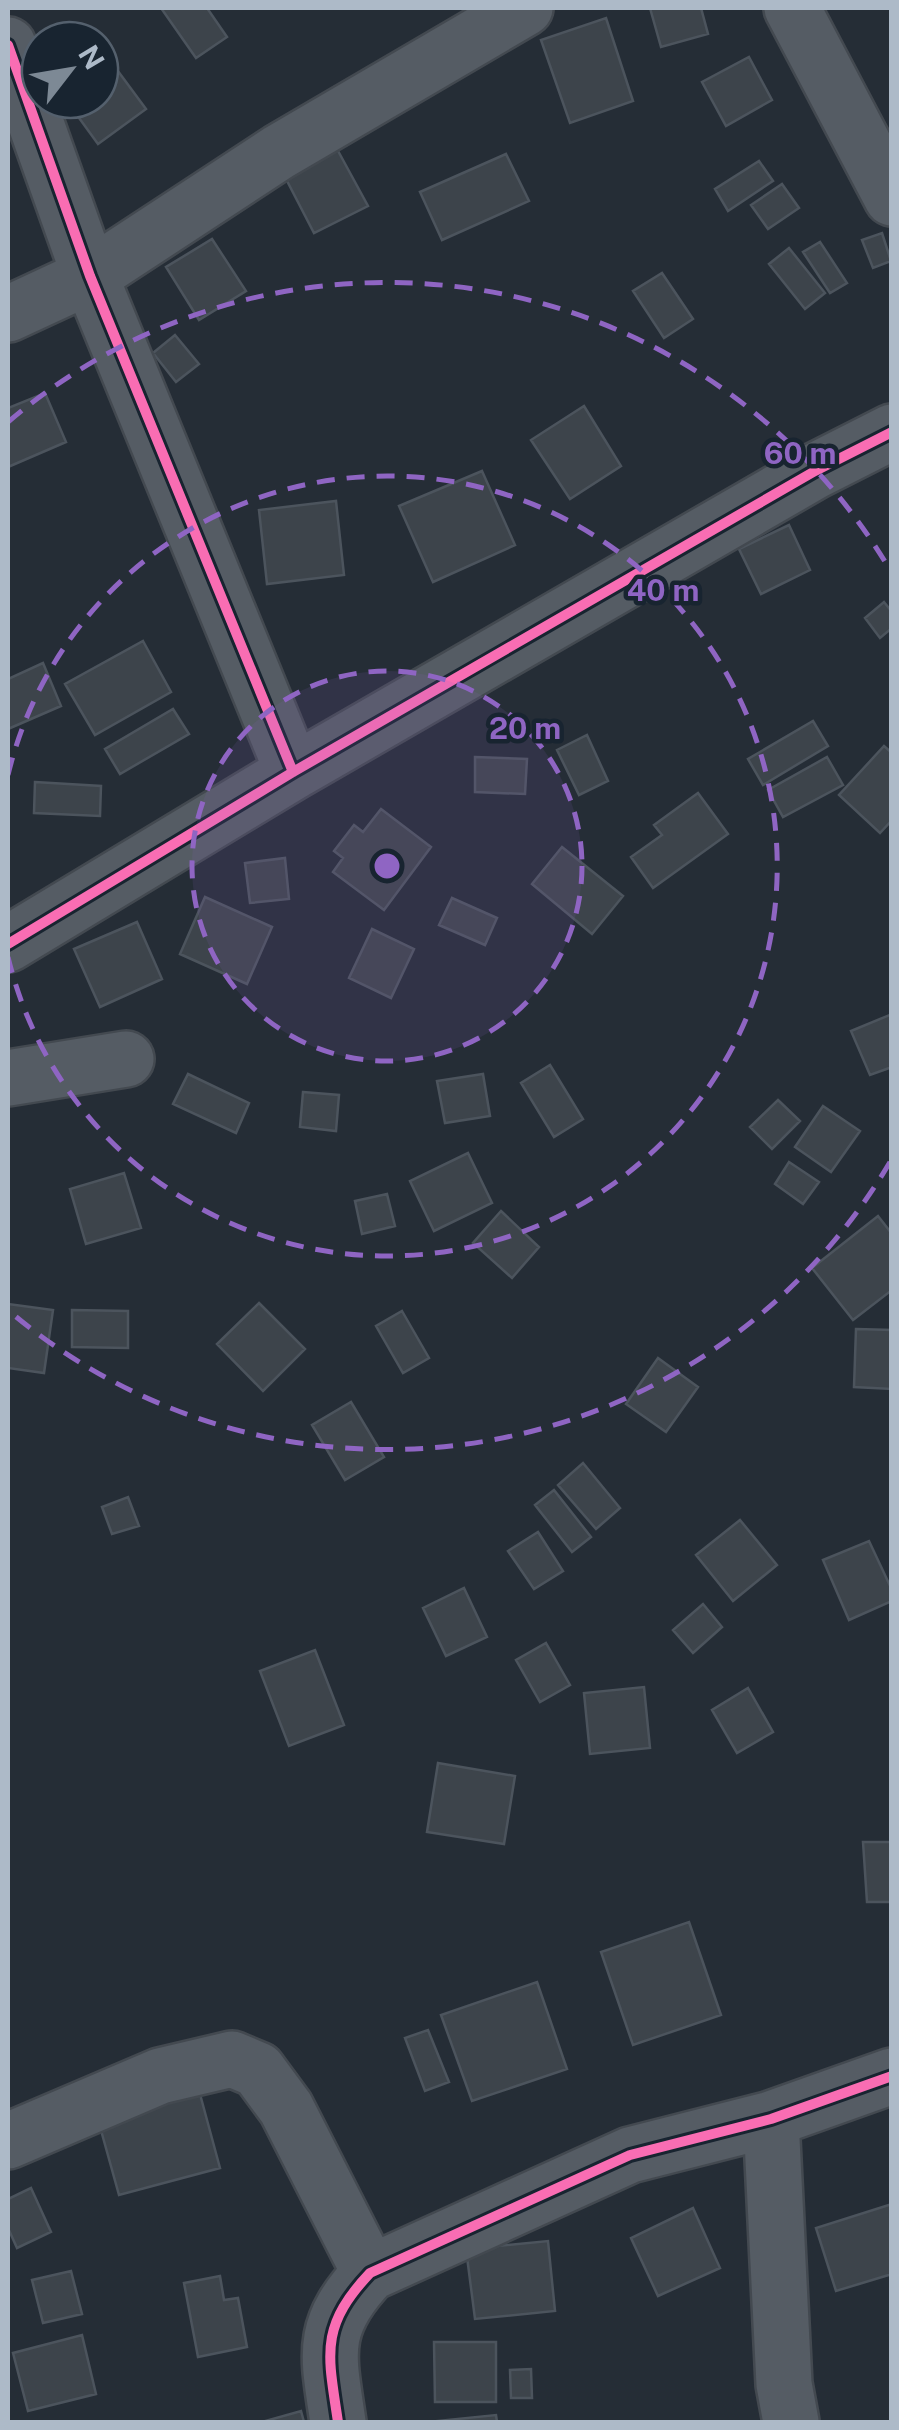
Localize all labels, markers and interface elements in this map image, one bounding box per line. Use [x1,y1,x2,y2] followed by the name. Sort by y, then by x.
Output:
[20,20,120,120] north arrow
[72,39,112,75] text: N
[764,435,836,471] text: 60 m
[627,572,699,608] text: 40 m
[489,710,561,746] text: 20 m
[369,848,405,884] centre of rings

